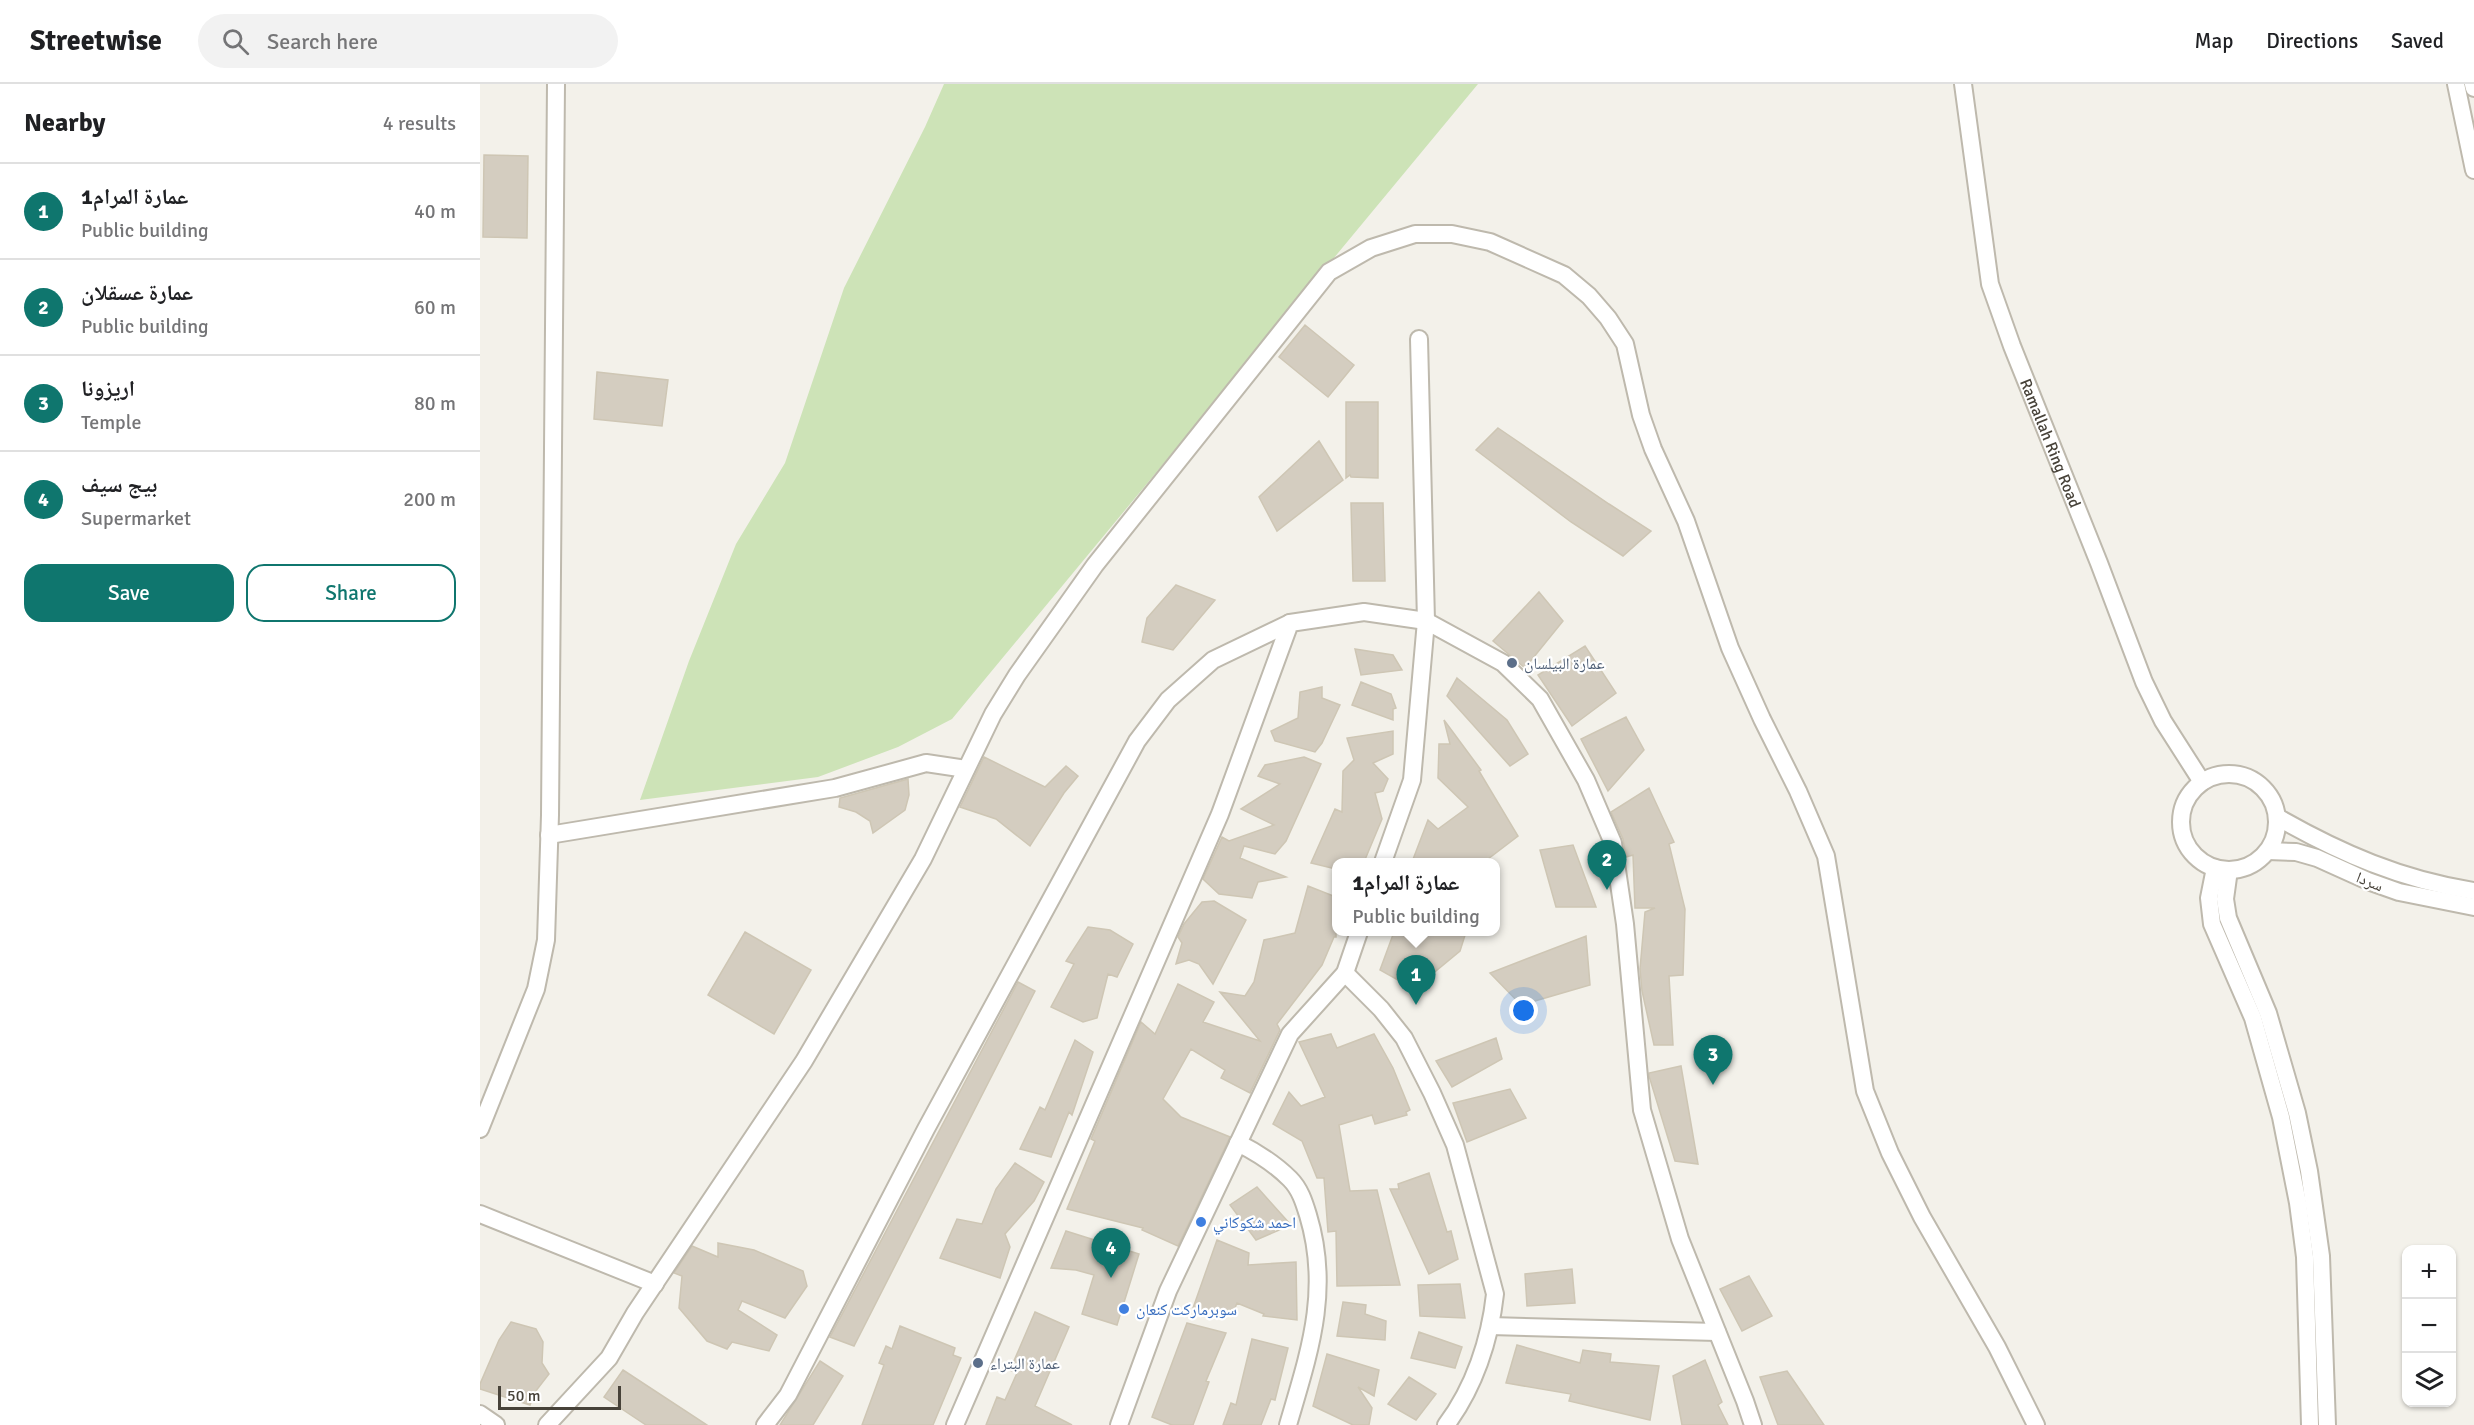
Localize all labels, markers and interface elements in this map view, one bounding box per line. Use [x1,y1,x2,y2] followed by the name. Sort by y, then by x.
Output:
[198,14,618,68] search box
[30,24,162,58] text: Streetwise
[219,25,252,58] icon: search
[267,28,378,55] text: Search here
[2195,28,2233,54] text: Map
[2266,28,2358,54] text: Directions
[2391,28,2444,54] text: Saved
[24,107,105,139] text: Nearby
[383,111,456,136] text: 4 results
[81,183,188,210] text: عمارة المرام1
[38,199,49,224] text: 1
[414,199,456,224] text: 40 m
[81,218,209,243] text: Public building
[81,279,193,306] text: عمارة عسقلان
[38,295,49,320] text: 2
[414,295,456,320] text: 60 m
[81,314,209,339] text: Public building
[81,375,135,402] text: اريزونا
[2015,376,2085,511] street label: Ramallah Ring Road
[38,391,49,416] text: 3
[414,391,456,416] text: 80 m
[81,410,141,435] text: Temple
[81,471,157,498] text: بيج سيف
[38,487,49,512] text: 4
[403,487,456,512] text: 200 m
[81,506,191,531] text: Supermarket
[24,564,234,622] button: Save
[246,564,456,622] button: Share
[1524,654,1605,674] place label: عمارة البيلسان
[1505,656,1519,670] marker: عمارة البيلسان
[1588,840,1626,890] pin: 2
[1332,858,1500,936] popup
[2353,868,2386,896] street label: سردا
[1352,869,1459,896] text: عمارة المرام1
[1352,904,1480,929] text: Public building
[1396,956,1436,1005] pin: 1
[1509,996,1538,1025] your location
[1694,1036,1732,1085] pin: 3
[1213,1213,1296,1235] place label: احمد شكوكاني
[1194,1215,1208,1229] marker: احمد شكوكاني
[1092,1228,1130,1278] pin: 4
[2402,1245,2456,1407] map controls
[2402,1245,2456,1299] button: +
[2402,1299,2456,1353] button: −
[1136,1300,1237,1320] place label: سوبرماركت كنعان
[1117,1302,1131,1316] marker: سوبرماركت كنعان
[2402,1353,2456,1407] button: layers
[990,1354,1060,1374] place label: عمارة البتراء
[971,1356,985,1370] marker: عمارة البتراء
[498,1383,621,1410] scale bar
[507,1386,541,1406] text: 50 m

